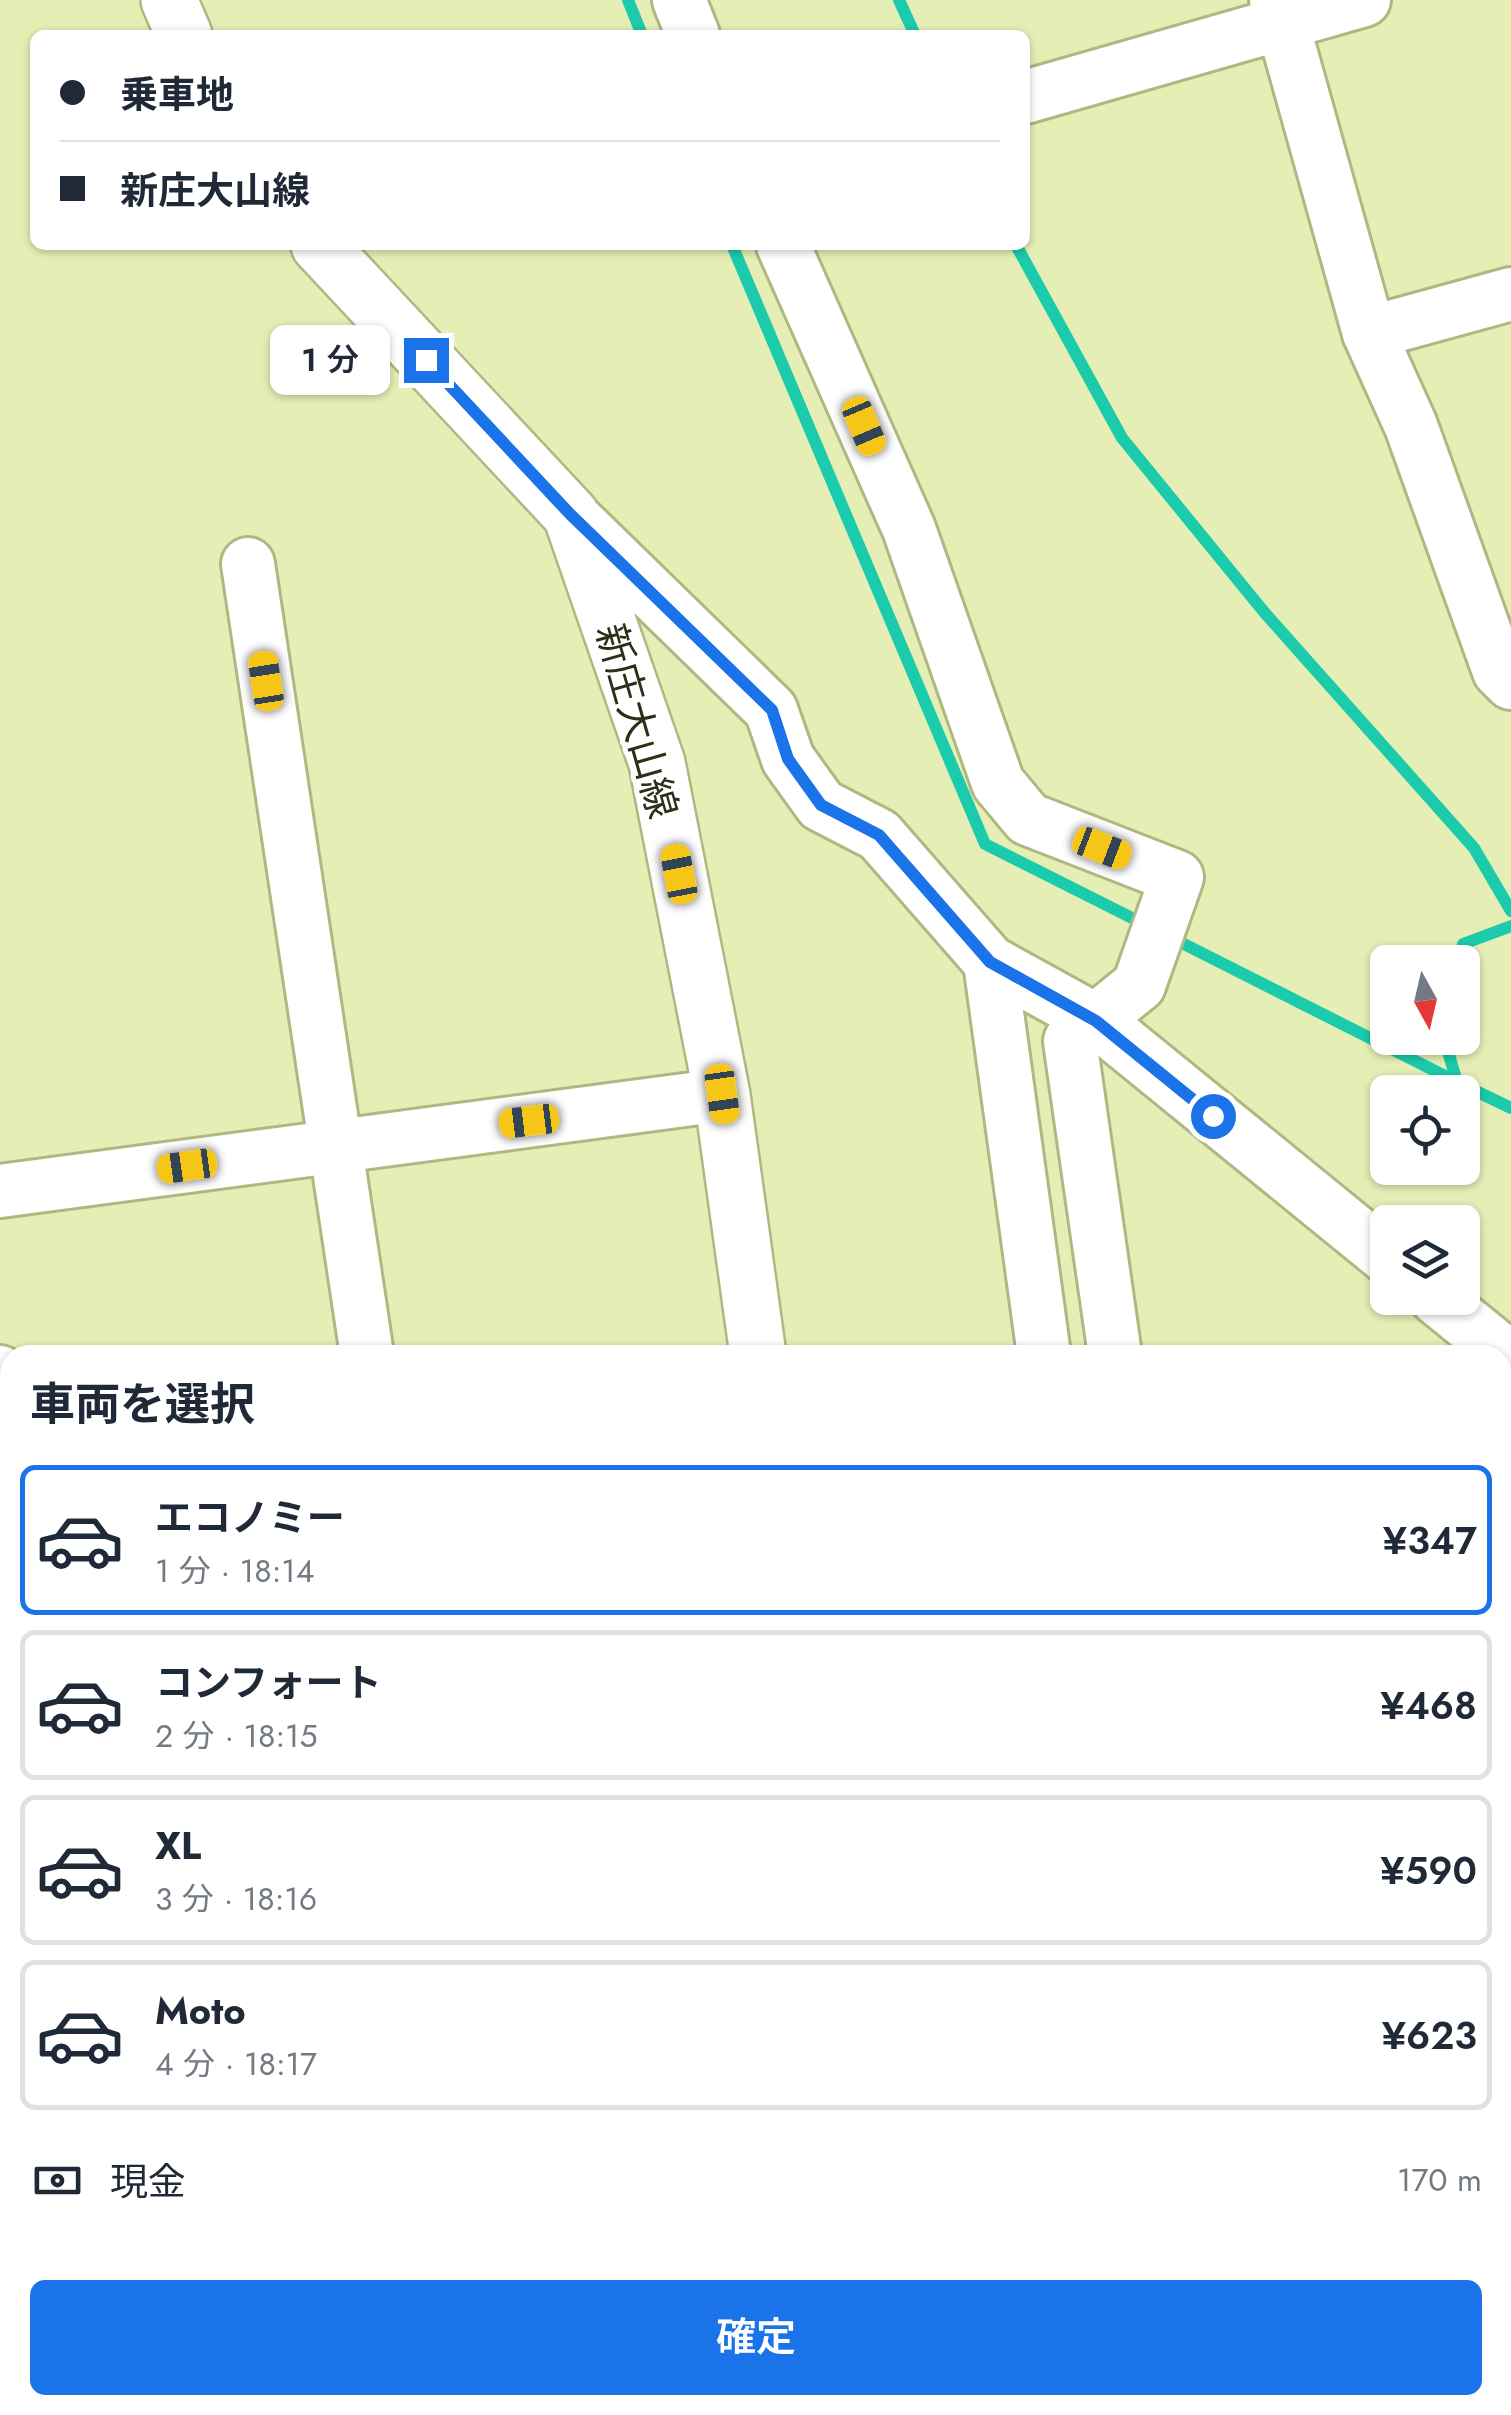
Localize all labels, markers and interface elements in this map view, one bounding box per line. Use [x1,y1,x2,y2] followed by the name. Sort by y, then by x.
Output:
[120,67,234,122] text: 乗車地
[120,163,310,218] text: 新庄大山線
[271,325,391,395] callout: 1 分
[301,337,359,383] text: 1 分
[404,338,449,383] route end
[838,393,890,459] car
[582,617,692,825] street label: 新庄大山線
[246,649,286,713] car
[1069,823,1135,873] car
[659,842,699,906] car
[1370,945,1480,1055] north arrow
[1370,945,1480,1315] map controls
[703,1062,741,1126] car
[1370,1075,1480,1185] button: locate
[1191,1094,1236,1139] route start
[497,1102,561,1140] car
[155,1147,219,1185] car
[1370,1205,1480,1315] button: layers
[30,1372,255,1437] text: 車両を選択
[155,1490,345,1545] text: エコノミー
[35,1495,125,1585] icon: car
[1383,1513,1477,1568] text: ¥347
[155,1548,314,1594] text: 1 分 · 18:14
[155,1655,382,1710] text: コンフォート
[35,1660,125,1750] icon: car
[1380,1678,1477,1733] text: ¥468
[155,1713,318,1759] text: 2 分 · 18:15
[155,1818,201,1873] text: XL
[35,1825,125,1915] icon: car
[1380,1843,1477,1898] text: ¥590
[155,1876,317,1922] text: 3 分 · 18:16
[155,1983,246,2038] text: Moto
[35,1990,125,2080] icon: car
[1382,2008,1477,2063] text: ¥623
[155,2041,317,2087] text: 4 分 · 18:17
[30,2153,85,2208] icon: cash
[110,2154,186,2209] text: 現金
[1397,2157,1482,2203] text: 170 m
[30,2280,1482,2395] button: 確定

